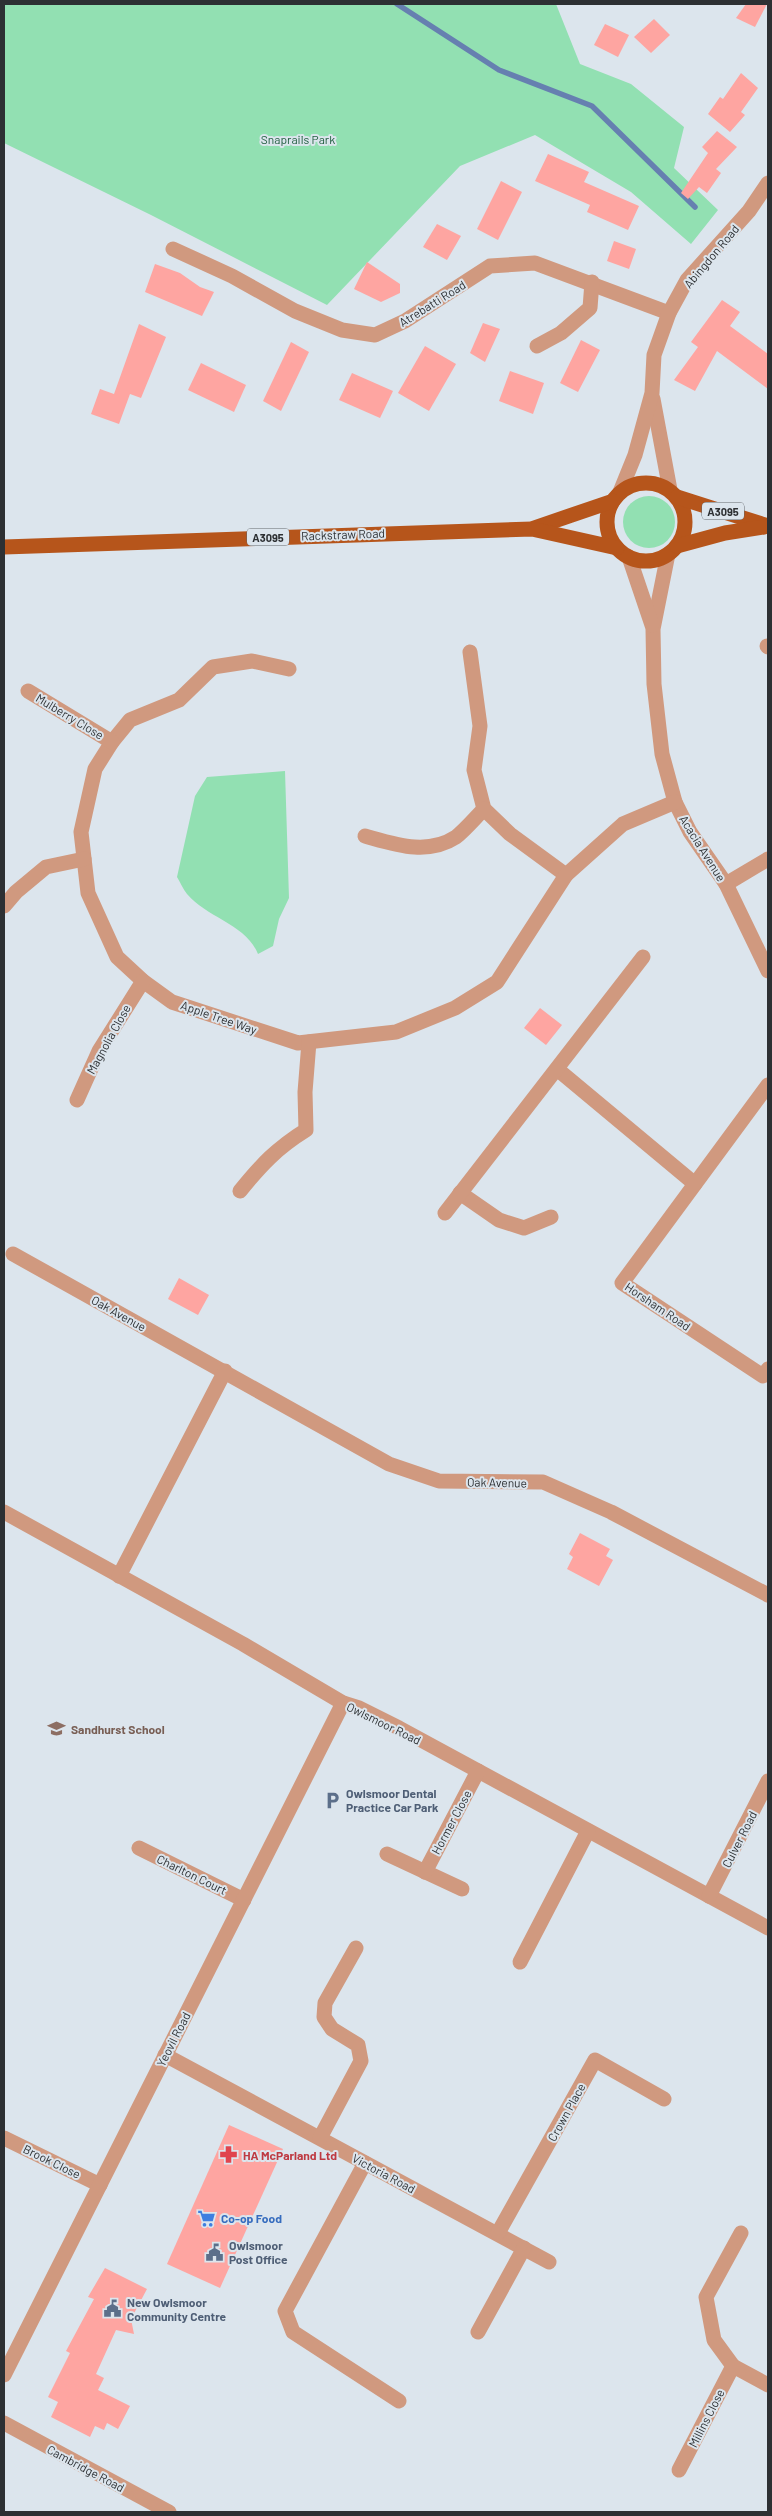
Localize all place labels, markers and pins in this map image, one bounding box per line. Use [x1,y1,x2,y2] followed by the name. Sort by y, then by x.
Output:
[47,1719,67,1739] school or university icon: Sandhurst School
[71,1722,165,1736] place label: Sandhurst School
[346,1786,439,1814] place label: Owlsmoor Dental Practice Car Park
[322,1790,342,1810] parking icon: Owlsmoor Dental Practice Car Park
[219,2145,239,2165] pharmacy icon: HA McParland Ltd
[243,2148,337,2162] place label: HA McParland Ltd
[197,2208,217,2228] supermarket icon: Co-op Food
[221,2211,282,2225] place label: Co-op Food
[229,2238,288,2266] place label: Owlsmoor Post Office
[205,2242,225,2262] public building icon: Owlsmoor Post Office
[127,2295,227,2323] place label: New Owlsmoor Community Centre
[103,2299,123,2319] public building icon: New Owlsmoor Community Centre

